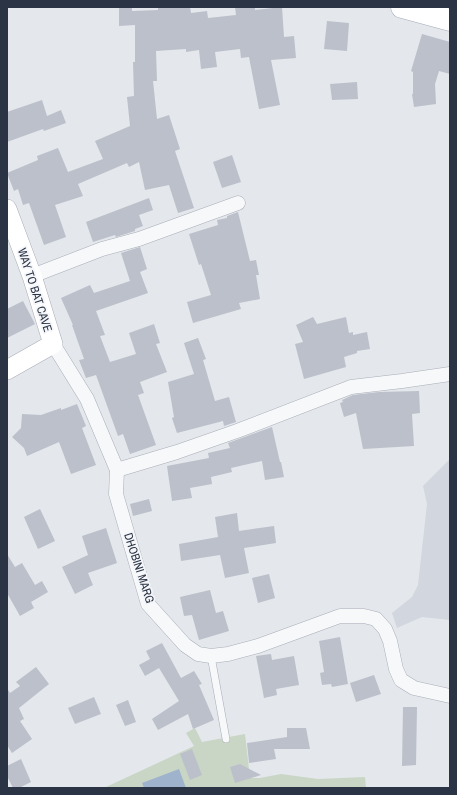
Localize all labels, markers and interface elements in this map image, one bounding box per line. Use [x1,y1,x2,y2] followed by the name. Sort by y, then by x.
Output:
[14,246,56,334] street label: WAY TO BAT CAVE
[120,531,158,605] street label: DHOBINI MARG

